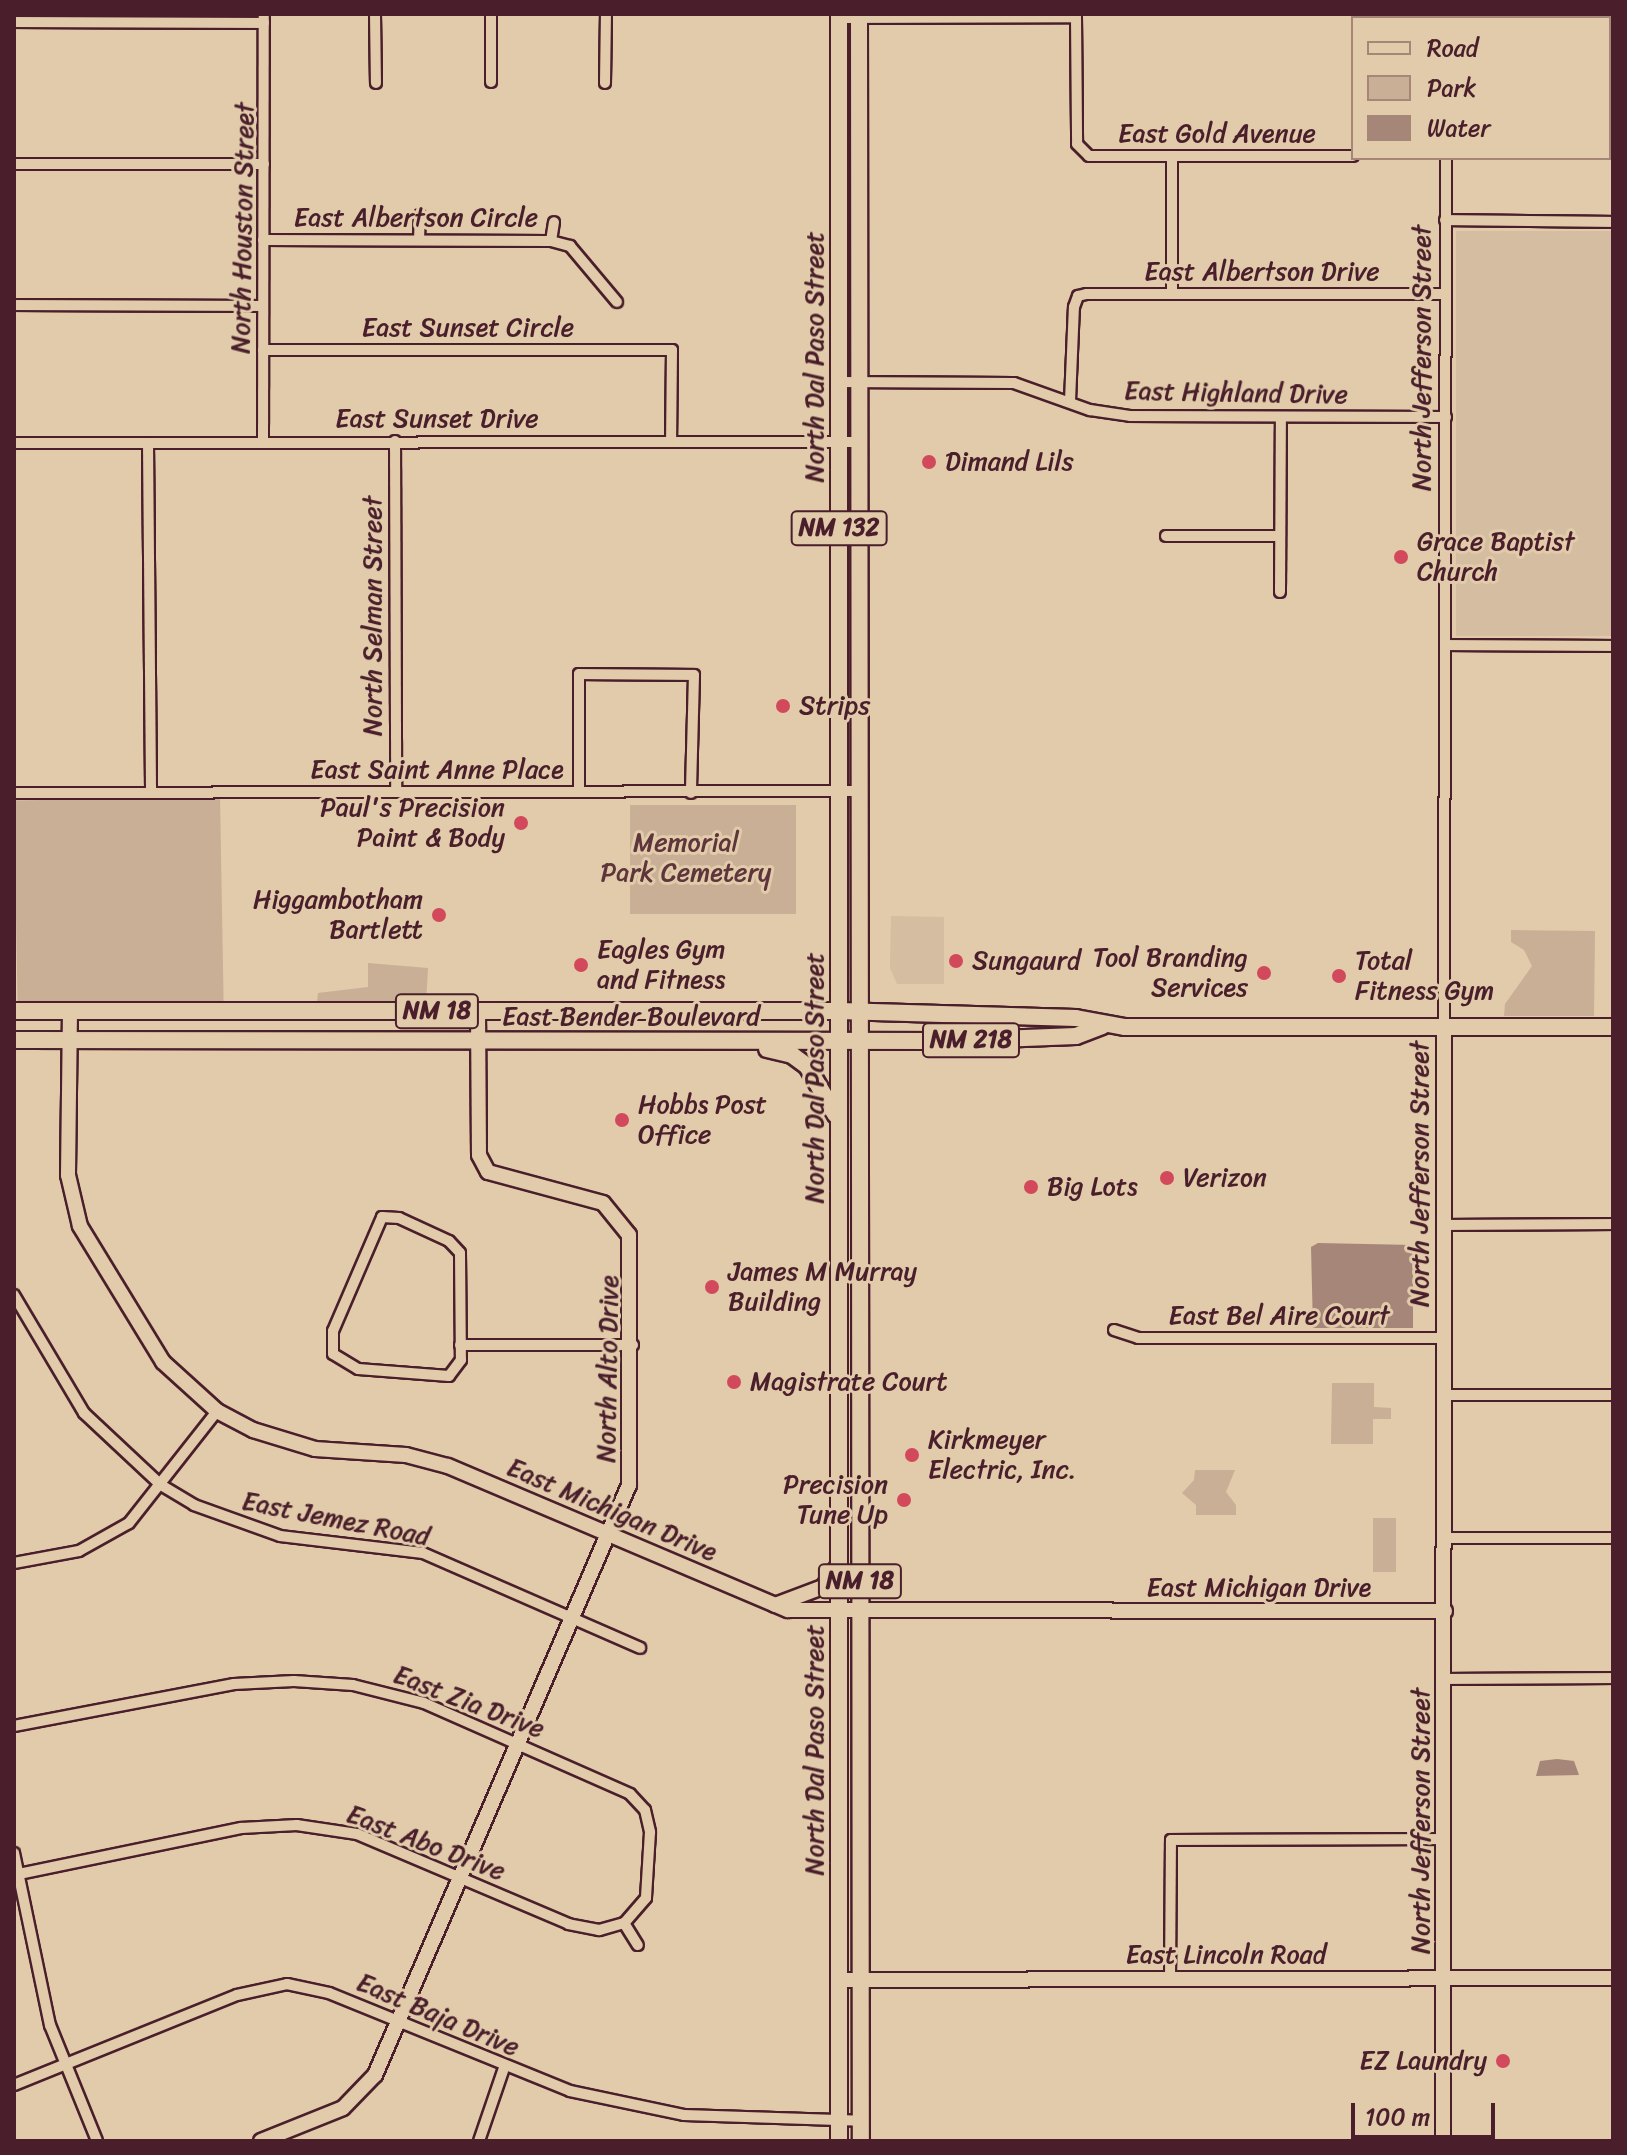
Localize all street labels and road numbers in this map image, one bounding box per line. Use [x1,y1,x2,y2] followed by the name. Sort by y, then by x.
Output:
[225,102,261,354] street label: North Houston Street
[1118,118,1316,150] street label: East Gold Avenue
[293,202,539,234] street label: East Albertson Circle
[1406,224,1438,492] street label: North Jefferson Street
[799,231,831,483] street label: North Dal Paso Street
[1144,256,1380,288] street label: East Albertson Drive
[362,312,574,344] street label: East Sunset Circle
[1124,375,1348,411] street label: East Highland Drive
[335,403,539,435] street label: East Sunset Drive
[357,496,389,736] street label: North Selman Street
[789,508,889,548] road number: NM 132
[310,754,564,786] street label: East Saint Anne Place
[799,952,831,1204] street label: North Dal Paso Street
[393,991,481,1031] road number: NM 18
[502,1001,760,1033] street label: East Bender Boulevard
[921,1020,1021,1060] road number: NM 218
[1404,1040,1436,1308] street label: North Jefferson Street
[591,1275,625,1463] street label: North Alto Drive
[1168,1300,1390,1332] street label: East Bel Aire Court
[502,1452,722,1568] street label: East Michigan Drive
[239,1485,433,1553] street label: East Jemez Road
[816,1561,904,1601] road number: NM 18
[1146,1572,1372,1604] street label: East Michigan Drive
[799,1624,831,1876] street label: North Dal Paso Street
[390,1659,548,1745] street label: East Zia Drive
[1405,1687,1437,1955] street label: North Jefferson Street
[342,1798,510,1888] street label: East Abo Drive
[1126,1939,1326,1971] street label: East Lincoln Road
[352,1967,524,2063] street label: East Baja Drive

